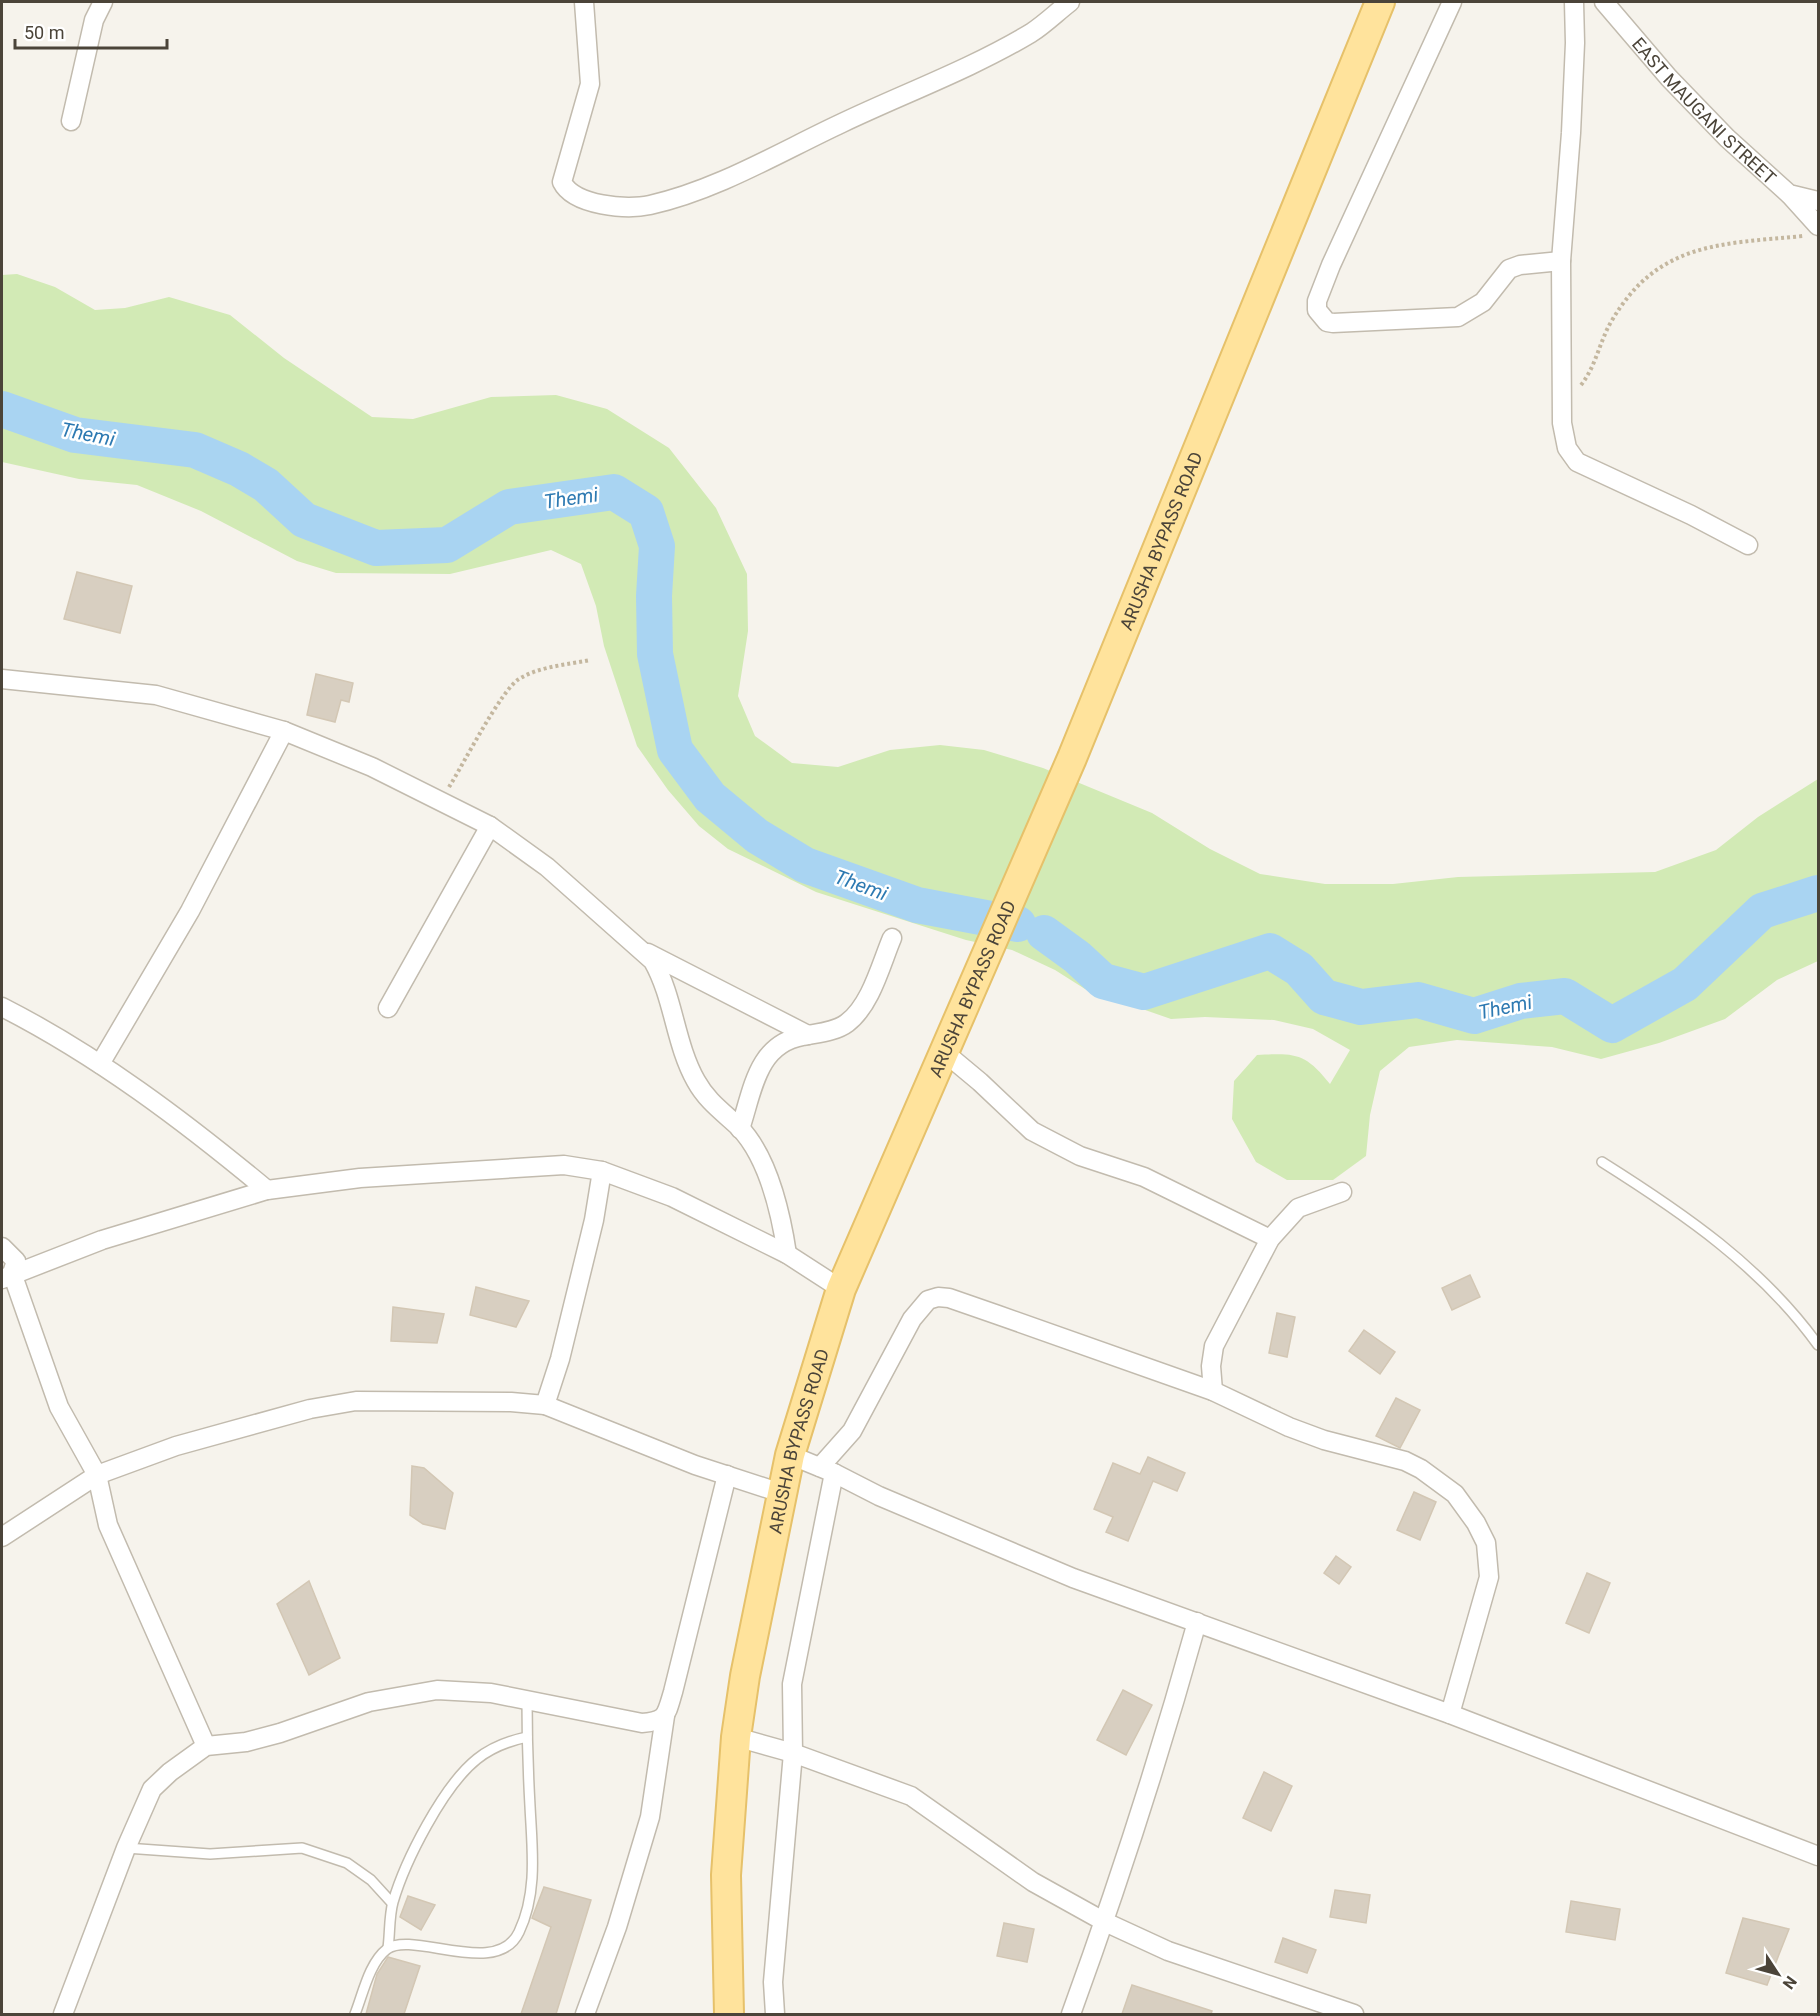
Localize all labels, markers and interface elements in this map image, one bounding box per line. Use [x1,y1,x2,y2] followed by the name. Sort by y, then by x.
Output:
[15,12,166,50] scale bar
[24,22,64,43] text: 50 m
[1628,33,1781,188] street label: EAST MAUGANI STREET
[59,417,117,451] water label: Themi
[1115,448,1206,633] street label: ARUSHA BYPASS ROAD
[542,482,600,514] water label: Themi
[831,864,891,906] water label: Themi
[924,897,1019,1080] street label: ARUSHA BYPASS ROAD
[1476,990,1534,1024] water label: Themi
[764,1346,833,1535] street label: ARUSHA BYPASS ROAD
[1748,1944,1808,2004] north arrow
[1779,1972,1801,1993] text: N

